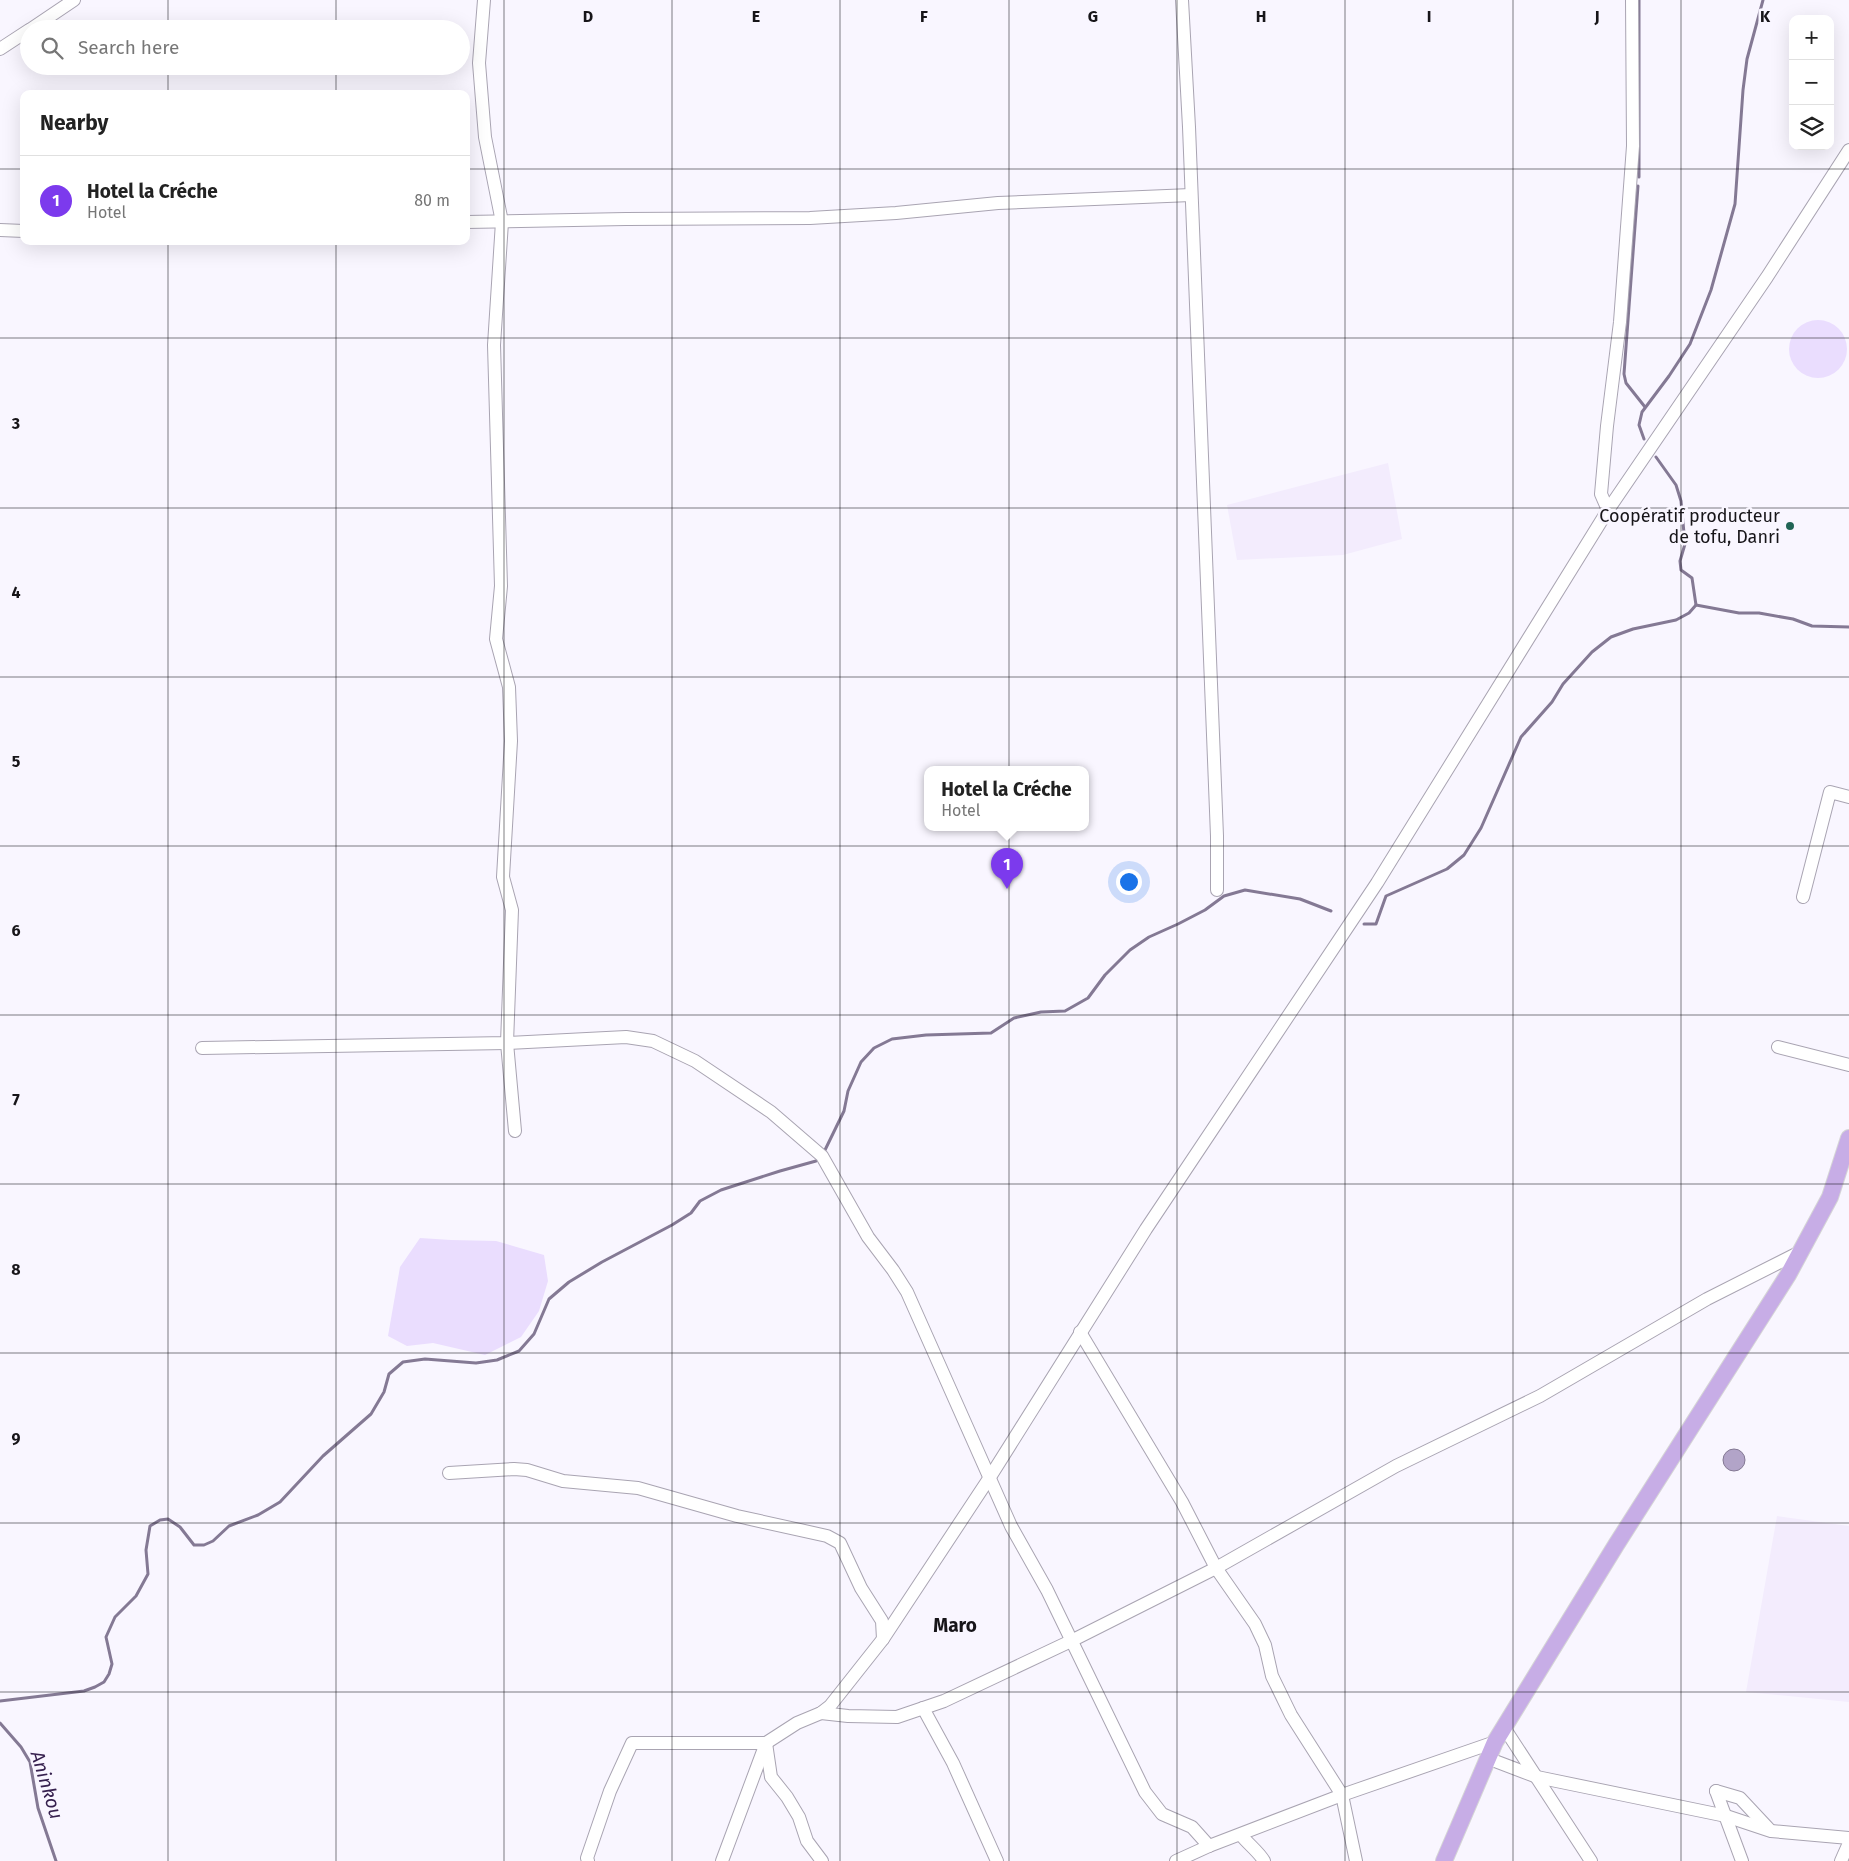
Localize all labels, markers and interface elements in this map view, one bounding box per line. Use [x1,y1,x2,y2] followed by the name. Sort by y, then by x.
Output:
[583,7,593,26] text: D
[752,7,760,26] text: E
[920,7,928,26] text: F
[1088,7,1098,26] text: G
[1256,7,1266,26] text: H
[1427,7,1431,26] text: I
[1593,7,1600,26] text: J
[1760,7,1771,26] text: K
[1789,15,1834,150] map controls
[1789,15,1834,60] button: +
[20,20,470,75] search box
[38,34,66,62] icon: search
[78,36,179,59] text: Search here
[1789,60,1834,105] button: −
[1789,105,1834,150] button: layers
[40,110,108,136] text: Nearby
[87,180,218,203] text: Hotel la Créche
[52,191,60,210] text: 1
[414,191,450,210] text: 80 m
[87,203,126,222] text: Hotel
[11,414,20,433] text: 3
[1599,505,1780,548] place label: Coopératif producteur de tofu, Danri
[1784,520,1796,532] marker: Coopératif producteur de tofu, Danri
[11,583,21,602] text: 4
[12,752,21,771] text: 5
[924,766,1089,831] popup
[941,778,1072,801] text: Hotel la Créche
[941,801,980,820] text: Hotel
[991,848,1023,889] pin: 1
[1116,869,1142,895] your location
[11,921,21,940] text: 6
[12,1090,20,1109] text: 7
[11,1260,21,1279] text: 8
[12,1429,21,1448] text: 9
[933,1614,977,1637] district label: Maro
[25,1747,68,1822] water label: Aninkou

